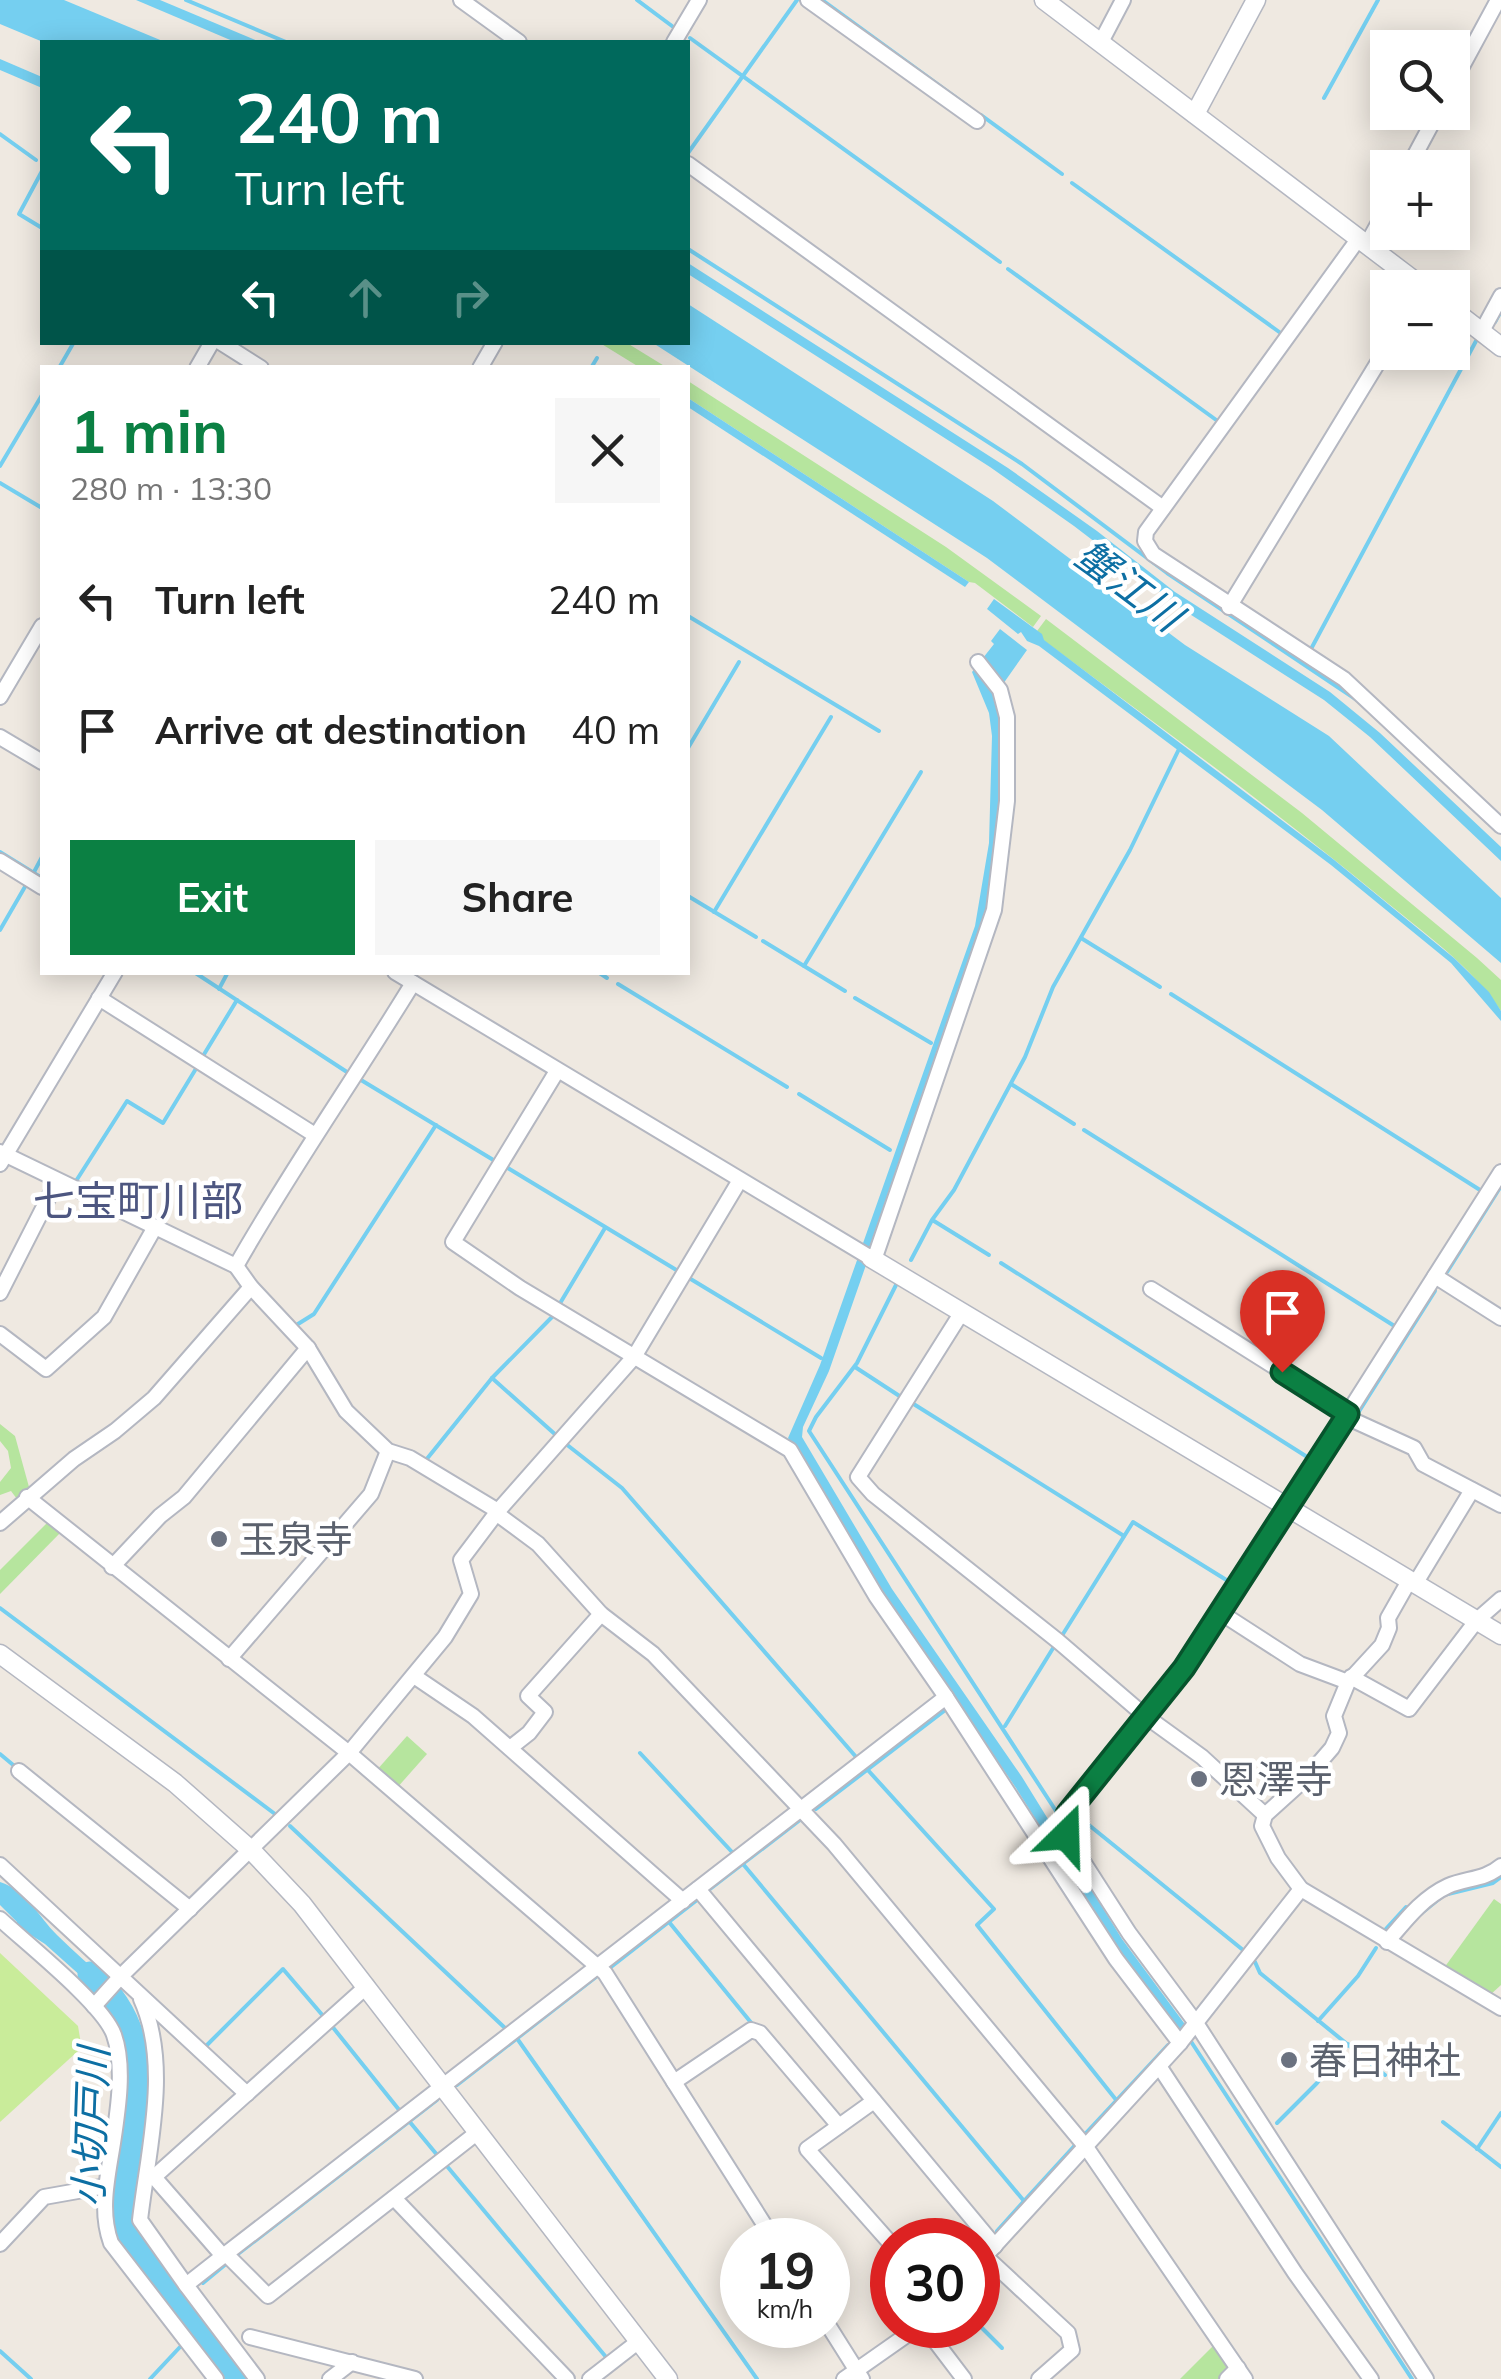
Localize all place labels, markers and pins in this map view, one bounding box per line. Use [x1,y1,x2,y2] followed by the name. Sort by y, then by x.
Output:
[1240,1270,1325,1373] pin
[239,1515,353,1563] place label: 玉泉寺
[208,1528,230,1550] marker: 玉泉寺
[1219,1755,1333,1803] place label: 恩澤寺
[1188,1768,1210,1790] marker: 恩澤寺
[1309,2036,1461,2084] place label: 春日神社
[1278,2049,1300,2071] marker: 春日神社

